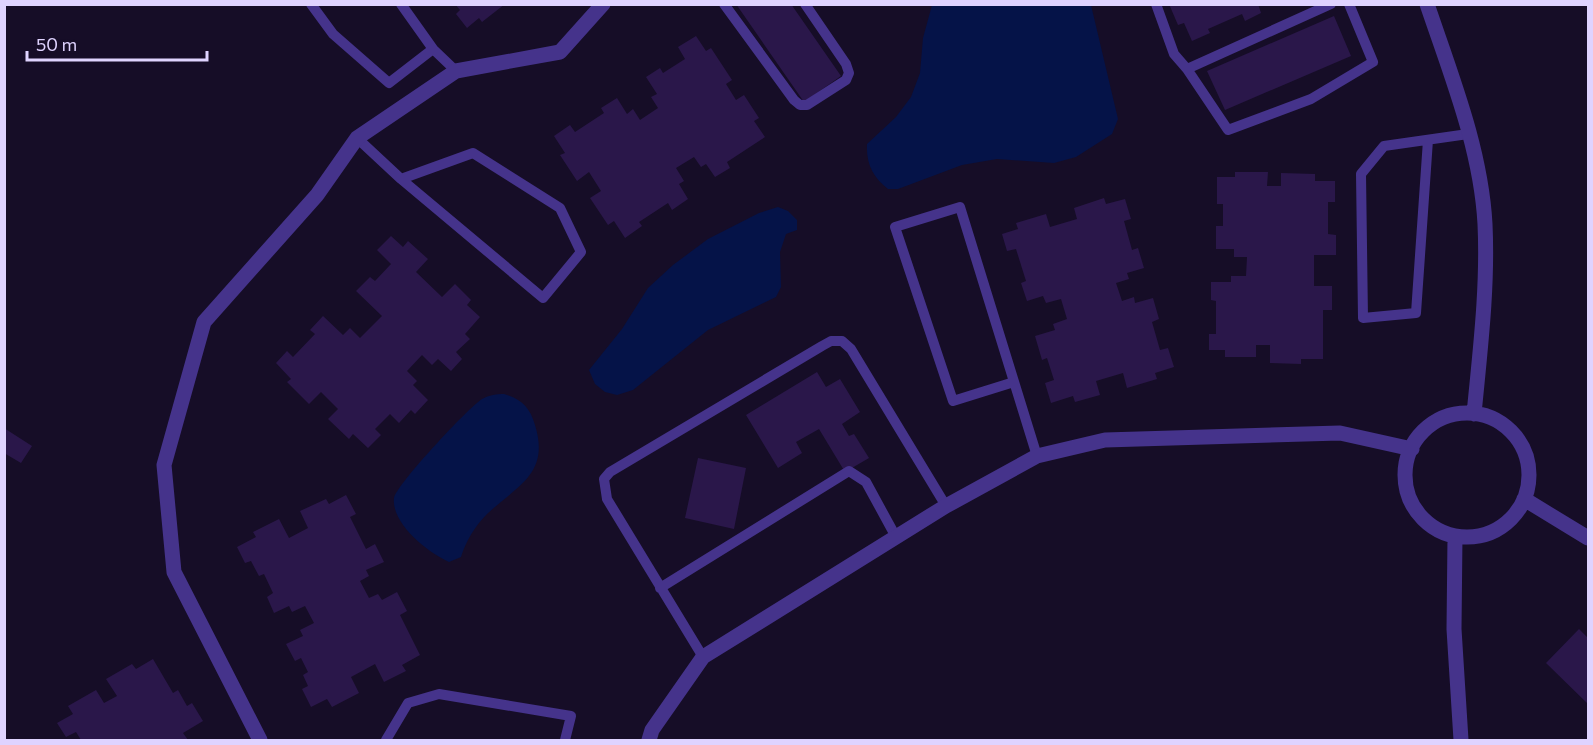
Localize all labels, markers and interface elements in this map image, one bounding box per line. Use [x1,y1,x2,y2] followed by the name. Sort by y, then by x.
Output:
[27,24,207,62] scale bar
[36,33,77,55] text: 50 m

